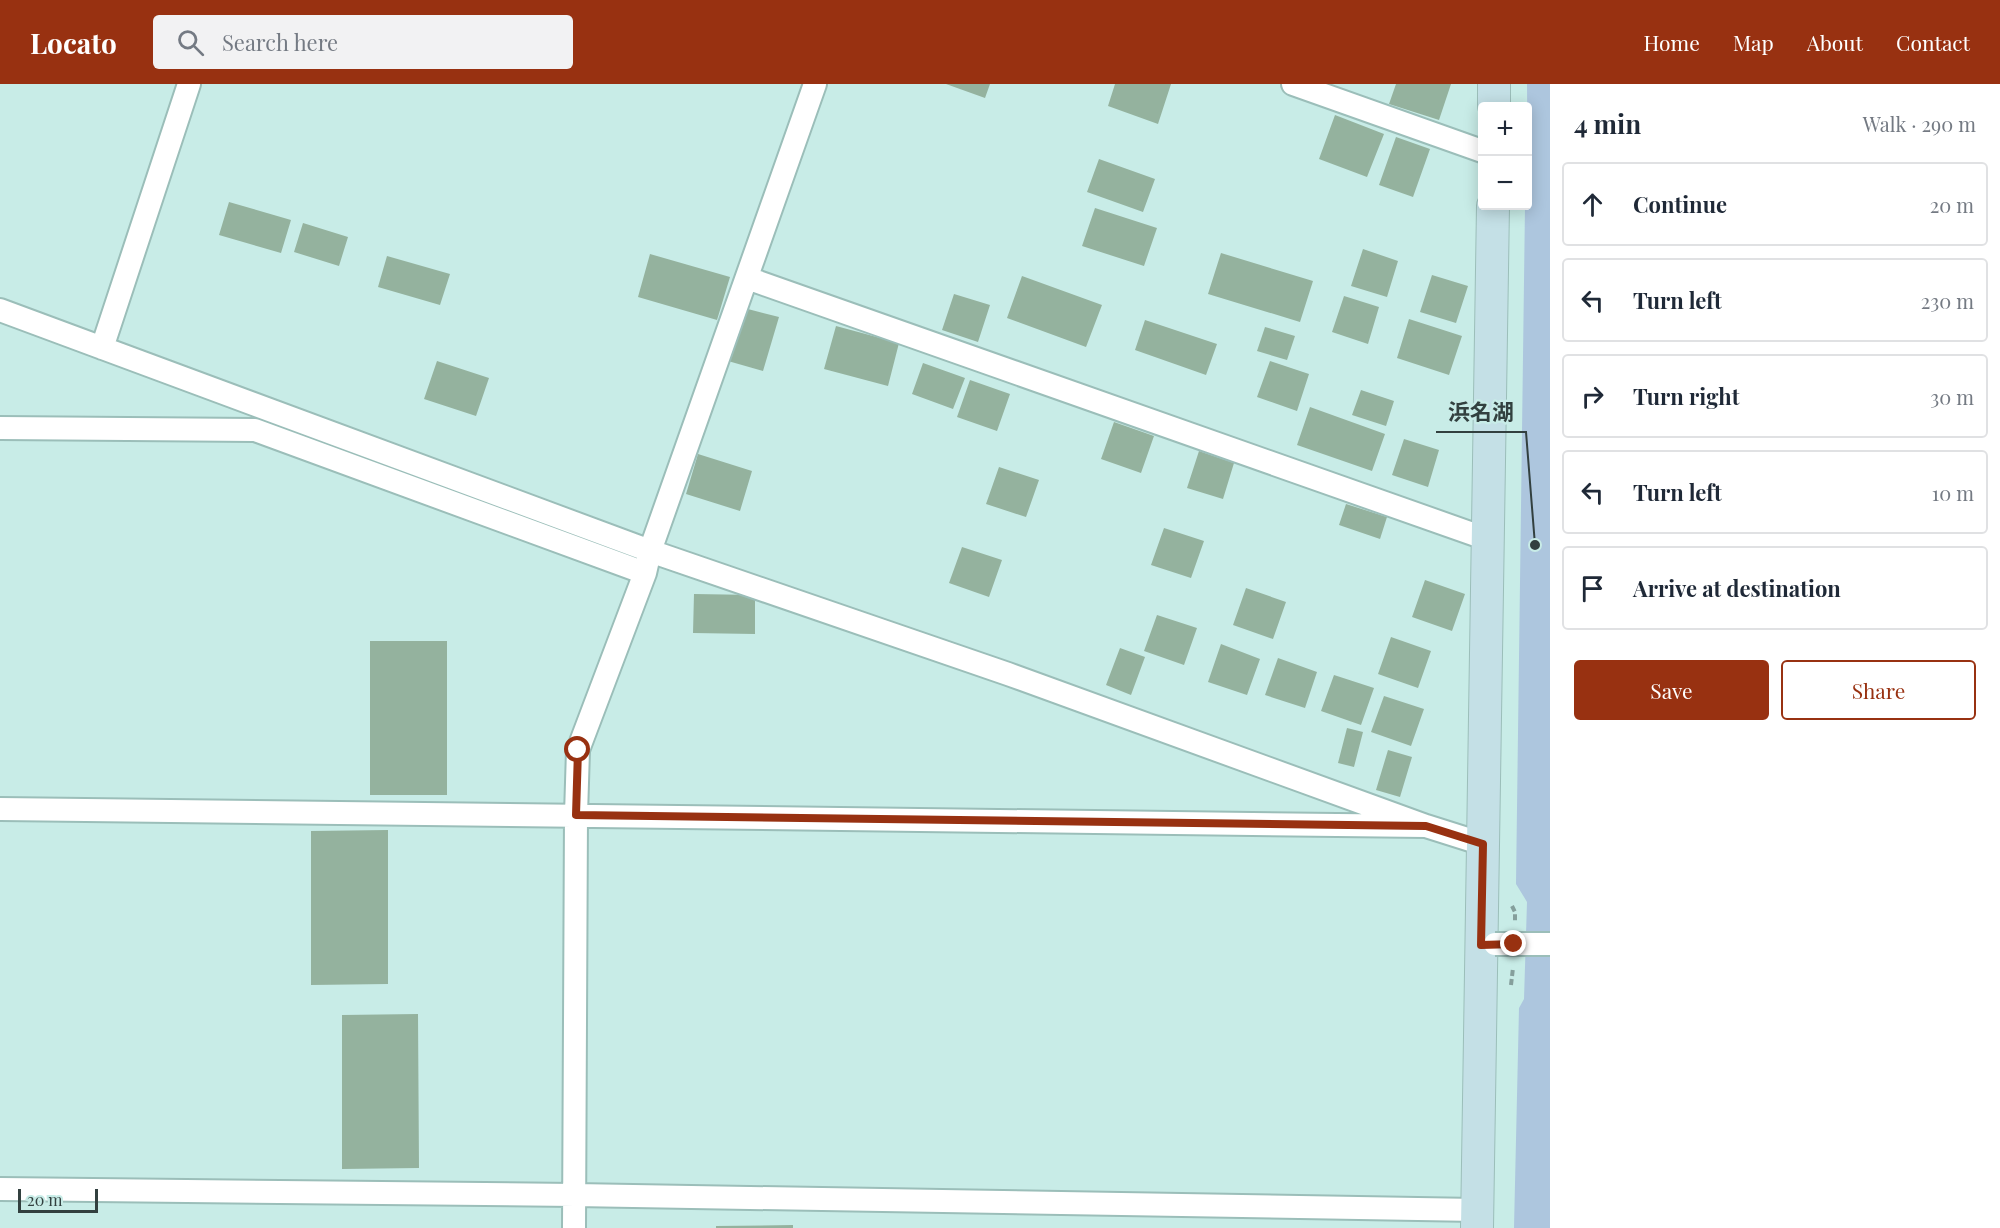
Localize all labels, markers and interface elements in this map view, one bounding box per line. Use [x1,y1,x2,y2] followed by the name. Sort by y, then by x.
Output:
[153,15,573,69] search box
[30,24,117,61] text: Locato
[174,26,207,59] icon: search
[222,27,338,57] text: Search here
[1644,28,1700,56] text: Home
[1733,28,1774,56] text: Map
[1807,28,1863,56] text: About
[1896,28,1970,56] text: Contact
[1478,102,1532,210] map controls
[1478,102,1532,156] button: +
[1574,106,1641,141] text: 4 min
[1863,110,1976,137] text: Walk · 290 m
[1478,156,1532,210] button: −
[1576,188,1609,221] icon: ahead
[1633,189,1727,219] text: Continue
[1930,191,1974,218] text: 20 m
[1576,284,1609,317] icon: left
[1633,285,1722,315] text: Turn left
[1921,287,1974,314] text: 230 m
[1576,380,1609,413] icon: right
[1633,381,1739,411] text: Turn right
[1930,383,1974,410] text: 30 m
[1436,392,1526,432] callout: 浜名湖
[1448,396,1514,426] text: 浜名湖
[1576,476,1609,509] icon: left
[1633,477,1722,507] text: Turn left
[1932,479,1974,506] text: 10 m
[1576,572,1609,605] icon: arrive
[1633,573,1841,603] text: Arrive at destination
[1574,660,1769,720] button: Save
[1781,660,1976,720] button: Share
[564,736,590,762] route start
[1500,930,1526,956] route end
[18,1186,98,1214] scale bar
[27,1189,62,1210] text: 20 m

